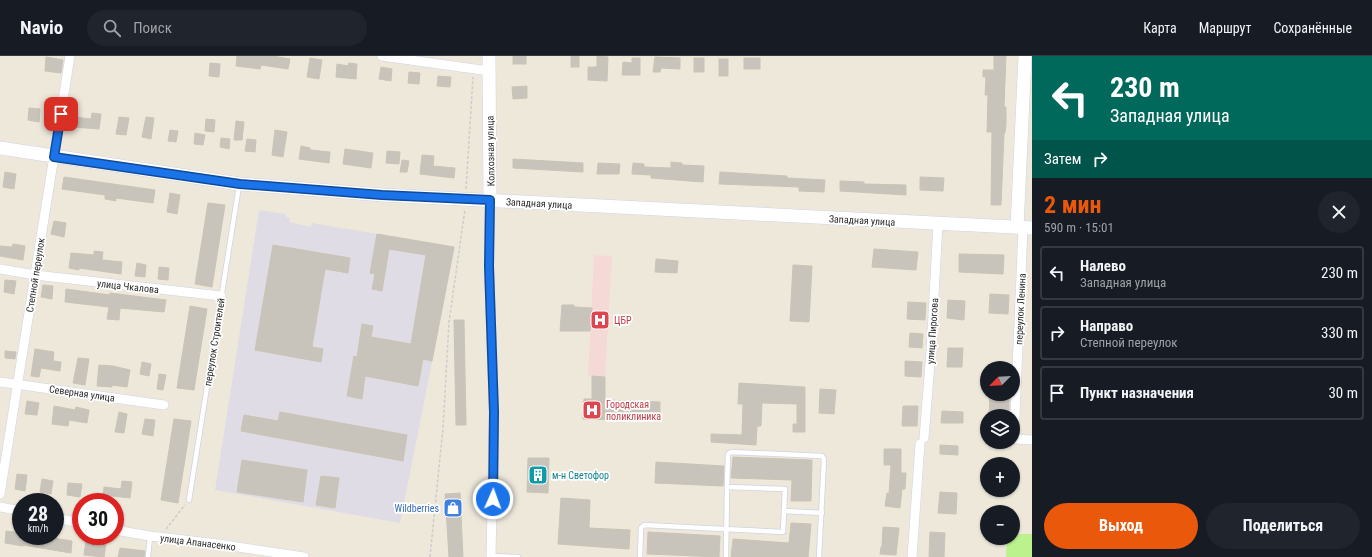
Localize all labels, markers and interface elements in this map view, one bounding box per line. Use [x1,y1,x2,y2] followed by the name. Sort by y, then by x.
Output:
[87,10,367,46] search box
[20,16,63,39] text: Navio
[101,17,123,39] icon: search
[133,19,172,37] text: Поиск
[1143,20,1177,36] text: Карта
[1199,20,1251,36] text: Маршрут
[1273,20,1352,36] text: Сохранённые
[1110,71,1180,104] text: 230 m
[1044,72,1096,124] icon: left
[44,97,78,131] pin
[50,103,72,125] icon: arrive
[1110,105,1230,126] text: Западная улица
[484,115,497,186] street label: Колхозная улица
[1089,148,1111,170] icon: right
[1044,150,1081,168] text: Затем
[1044,191,1102,219] text: 2 мин
[1318,191,1360,233] button: close
[506,196,573,211] street label: Западная улица
[829,213,896,228] street label: Западная улица
[1044,220,1114,235] text: 590 m · 15:01
[24,237,47,313] street label: Степной переулок
[1080,257,1126,275] text: Налево
[1046,262,1068,284] icon: left
[1321,264,1358,282] text: 230 m
[1013,273,1028,345] street label: переулок Ленина
[1080,275,1166,290] text: Западная улица
[97,278,160,295] street label: улица Чкалова
[202,297,227,387] street label: переулок Строителей
[925,297,940,364] street label: улица Пирогова
[589,309,611,331] hospital icon: ЦБР
[614,315,632,326] place label: ЦБР
[1080,317,1133,335] text: Направо
[1046,322,1068,344] icon: right
[1321,324,1358,342] text: 330 m
[1080,335,1178,350] text: Степной переулок
[980,361,1020,401] north arrow
[980,361,1020,545] map controls
[1046,382,1068,404] icon: arrive
[48,383,116,404] street label: Северная улица
[1080,384,1194,402] text: Пункт назначения
[1328,384,1358,402] text: 30 m
[581,399,603,421] hospital icon: Городская поликлиника
[606,399,661,422] place label: Городская поликлиника
[980,409,1020,449] button: layers
[980,457,1020,497] button: +
[527,464,549,486] building icon: м-н Светофор
[552,470,609,481] place label: м-н Светофор
[472,478,514,520] position arrow
[72,493,124,545] speed limit sign: 30
[442,497,464,519] shop icon: Wildberries
[28,502,48,526] text: 28
[395,503,439,514] place label: Wildberries
[1044,503,1198,549] button: Выход
[1206,503,1360,549] button: Поделиться
[980,505,1020,545] button: −
[28,523,48,534] text: km/h
[159,532,236,553] street label: улица Апанасенко

